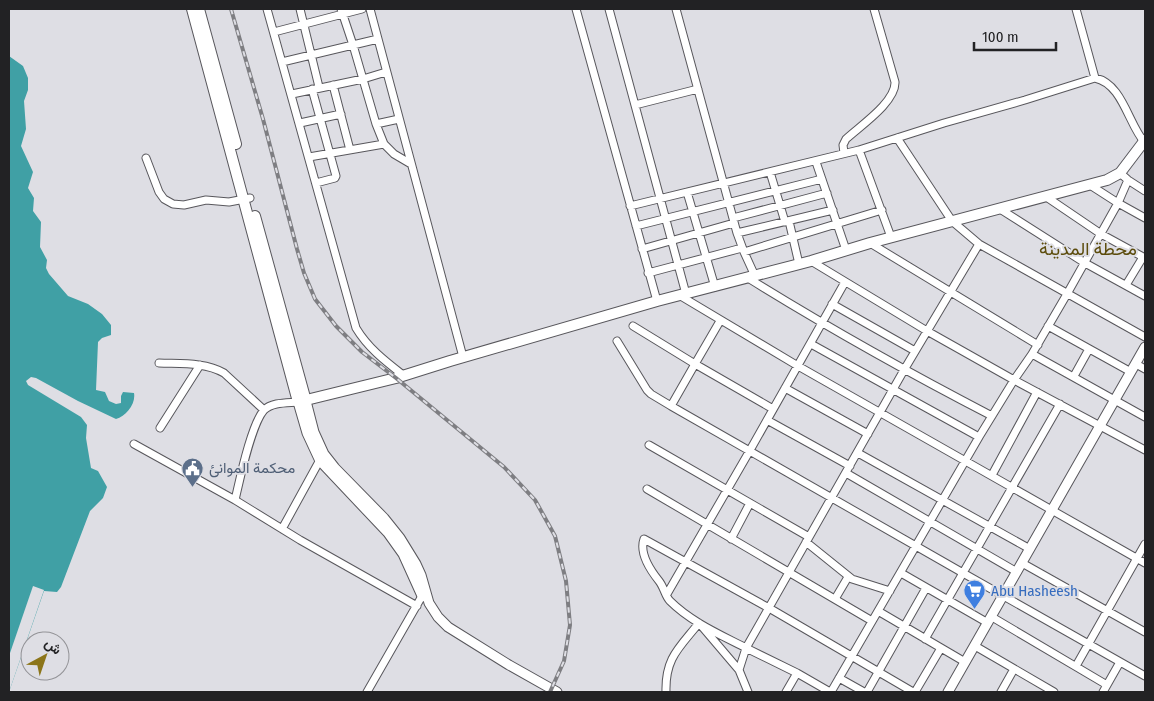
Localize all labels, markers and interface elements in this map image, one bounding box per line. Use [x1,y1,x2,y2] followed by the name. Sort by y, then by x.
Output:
[974,20,1056,52] scale bar
[982,28,1019,46] text: 100 m
[1039,238,1137,260] district label: محطة المدينة
[181,456,205,487] public building icon: محكمة الموانئ
[209,459,295,478] place label: محكمة الموانئ
[963,579,987,610] supermarket icon: Abu Hasheesh
[991,582,1078,600] place label: Abu Hasheesh
[20,631,70,681] north arrow
[41,635,65,658] text: ش

